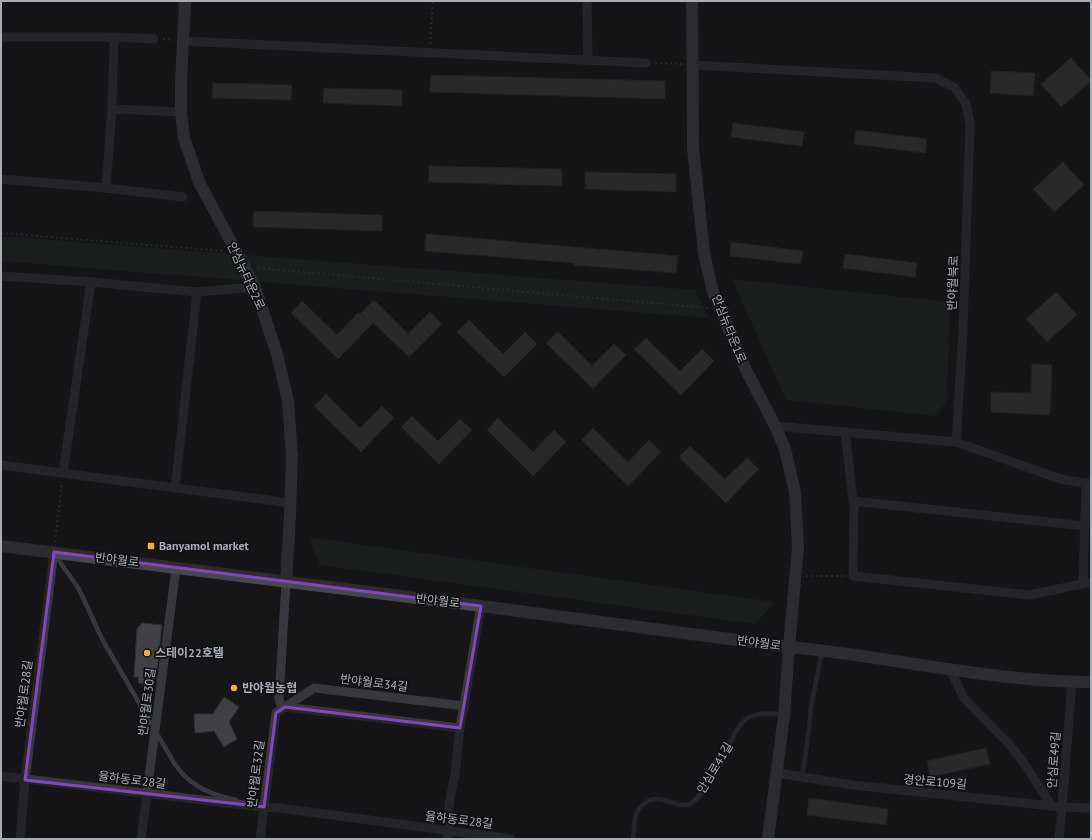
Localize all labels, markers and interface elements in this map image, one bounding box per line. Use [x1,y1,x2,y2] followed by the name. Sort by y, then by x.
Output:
[224,240,269,312] street label: 안심뉴타운2로
[944,255,961,311] street label: 반야월북로
[709,292,750,365] street label: 안심뉴타운1로
[159,538,250,553] place label: Banyamol market
[146,541,156,551] marker: Banyamol market
[94,549,140,570] street label: 반야월로
[415,590,461,611] street label: 반야월로
[736,632,782,653] street label: 반야월로
[155,645,224,660] place label: 스테이22호텔
[142,648,152,658] marker: 스테이22호텔
[12,659,35,729] street label: 반야월로28길
[135,667,158,737] street label: 반야월로30길
[339,671,409,694] street label: 반야월로34길
[242,680,297,695] place label: 반야월농협
[229,683,239,693] marker: 반야월농협
[1044,731,1063,789] street label: 안심로49길
[244,739,267,809] street label: 반야월로32길
[693,739,736,796] street label: 안심로41길
[97,768,167,791] street label: 율하동로28길
[903,771,967,792] street label: 경안로109길
[424,808,494,831] street label: 율하동로28길

